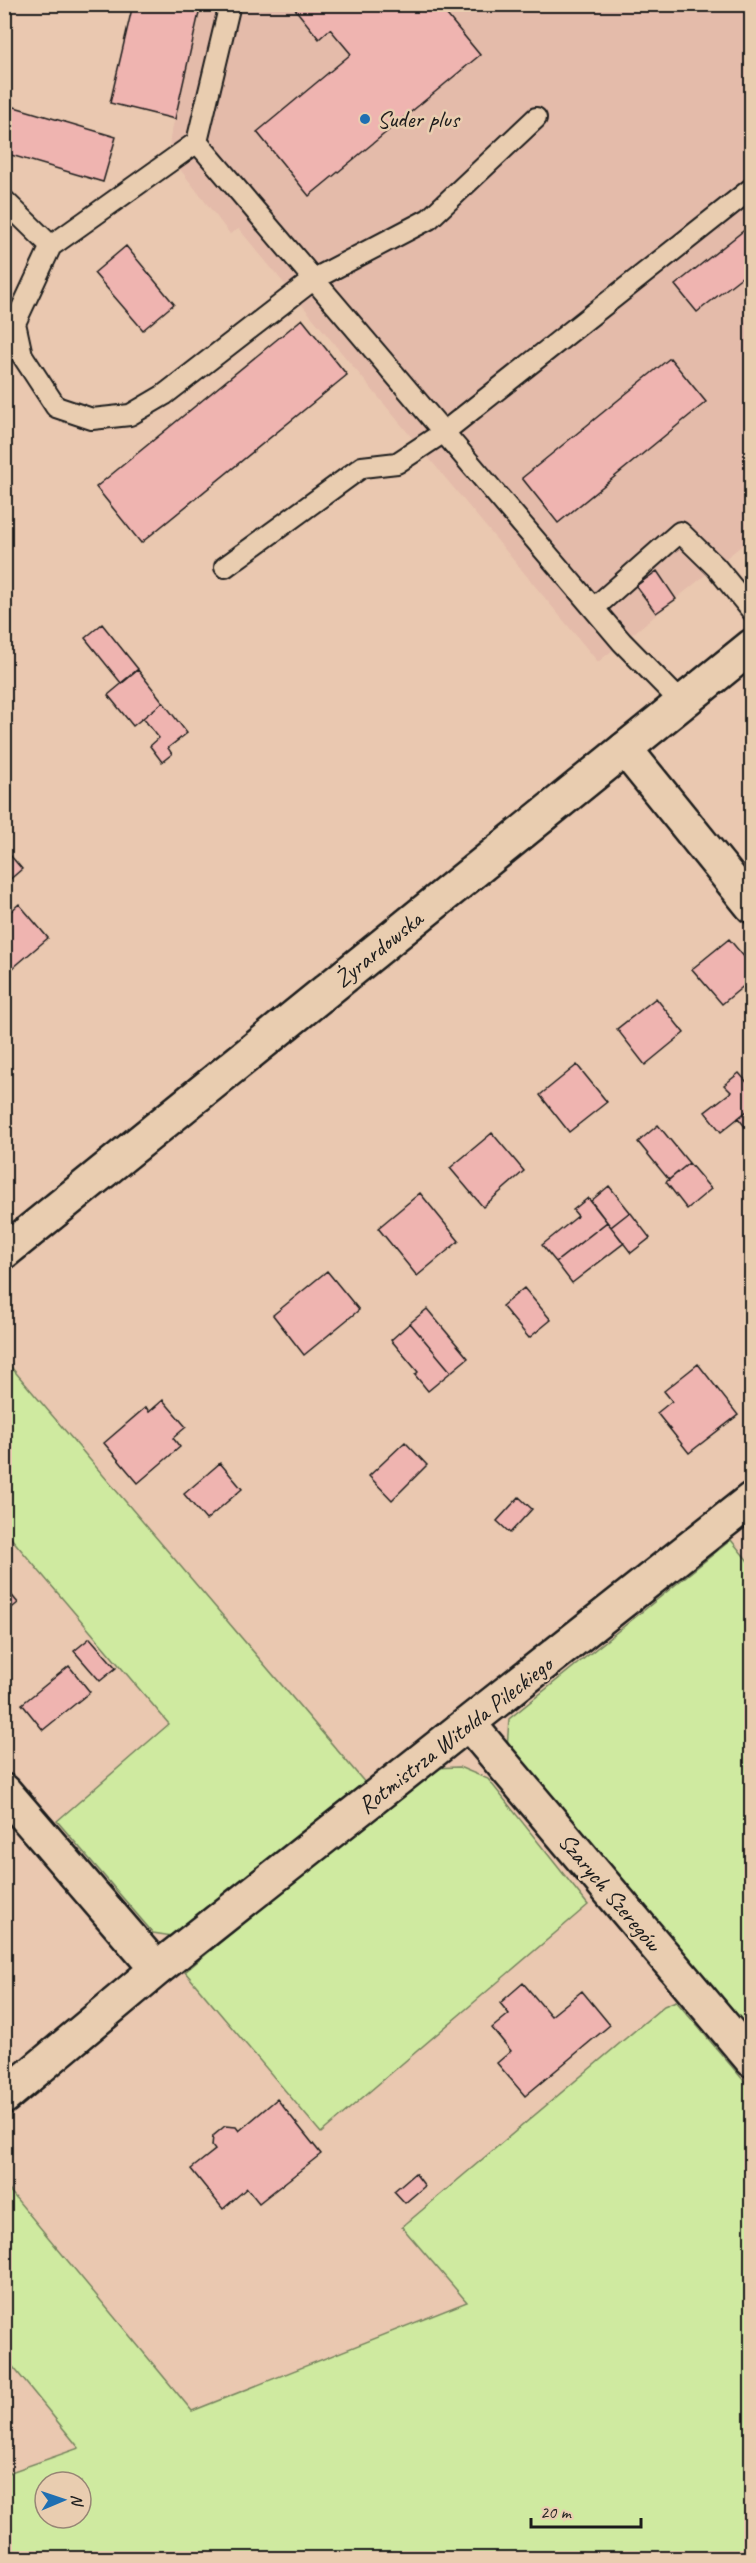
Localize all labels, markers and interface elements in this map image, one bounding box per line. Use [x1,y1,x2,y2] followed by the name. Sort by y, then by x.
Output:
[377,104,461,134] place label: Suder plus
[358,112,372,126] marker: Suder plus
[328,903,430,994] street label: Żyrardowska
[352,1648,560,1820] street label: Rotmistrza Witolda Pileckiego
[552,1827,669,1958] street label: Szarych Szeregów
[33,2470,93,2530] north arrow
[531,2491,640,2529] scale bar
[67,2494,87,2508] text: N
[540,2501,573,2523] text: 20 m

